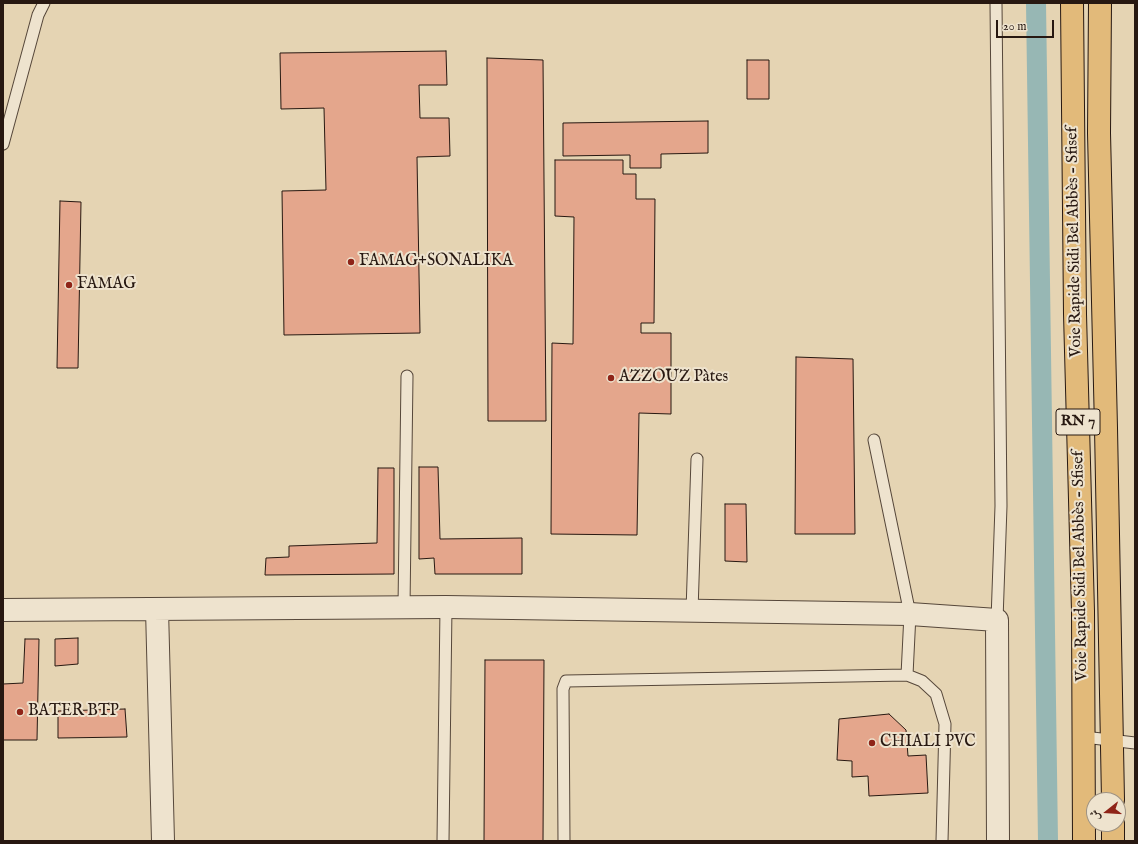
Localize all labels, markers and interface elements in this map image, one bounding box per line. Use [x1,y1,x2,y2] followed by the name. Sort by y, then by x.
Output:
[998,12,1056,38] scale bar
[1003,19,1026,34] text: 20 m
[1063,127,1087,357] street label: Voie Rapide Sidi Bel Abbès - Sfisef
[359,252,513,272] place label: FAMAG+SONALIKA
[346,257,356,267] marker: FAMAG+SONALIKA
[77,275,136,295] place label: FAMAG
[64,280,74,290] marker: FAMAG
[619,368,728,388] place label: AZZOUZ Pàtes
[606,373,616,383] marker: AZZOUZ Pàtes
[1056,409,1100,435] road number: RN 7
[1069,451,1093,681] street label: Voie Rapide Sidi Bel Abbès - Sfisef
[28,702,119,722] place label: BATER BTP
[15,707,25,717] marker: BATER BTP
[880,733,976,753] place label: CHIALI PVC
[867,738,877,748] marker: CHIALI PVC
[1086,792,1126,832] north arrow
[1087,808,1104,822] text: ش

